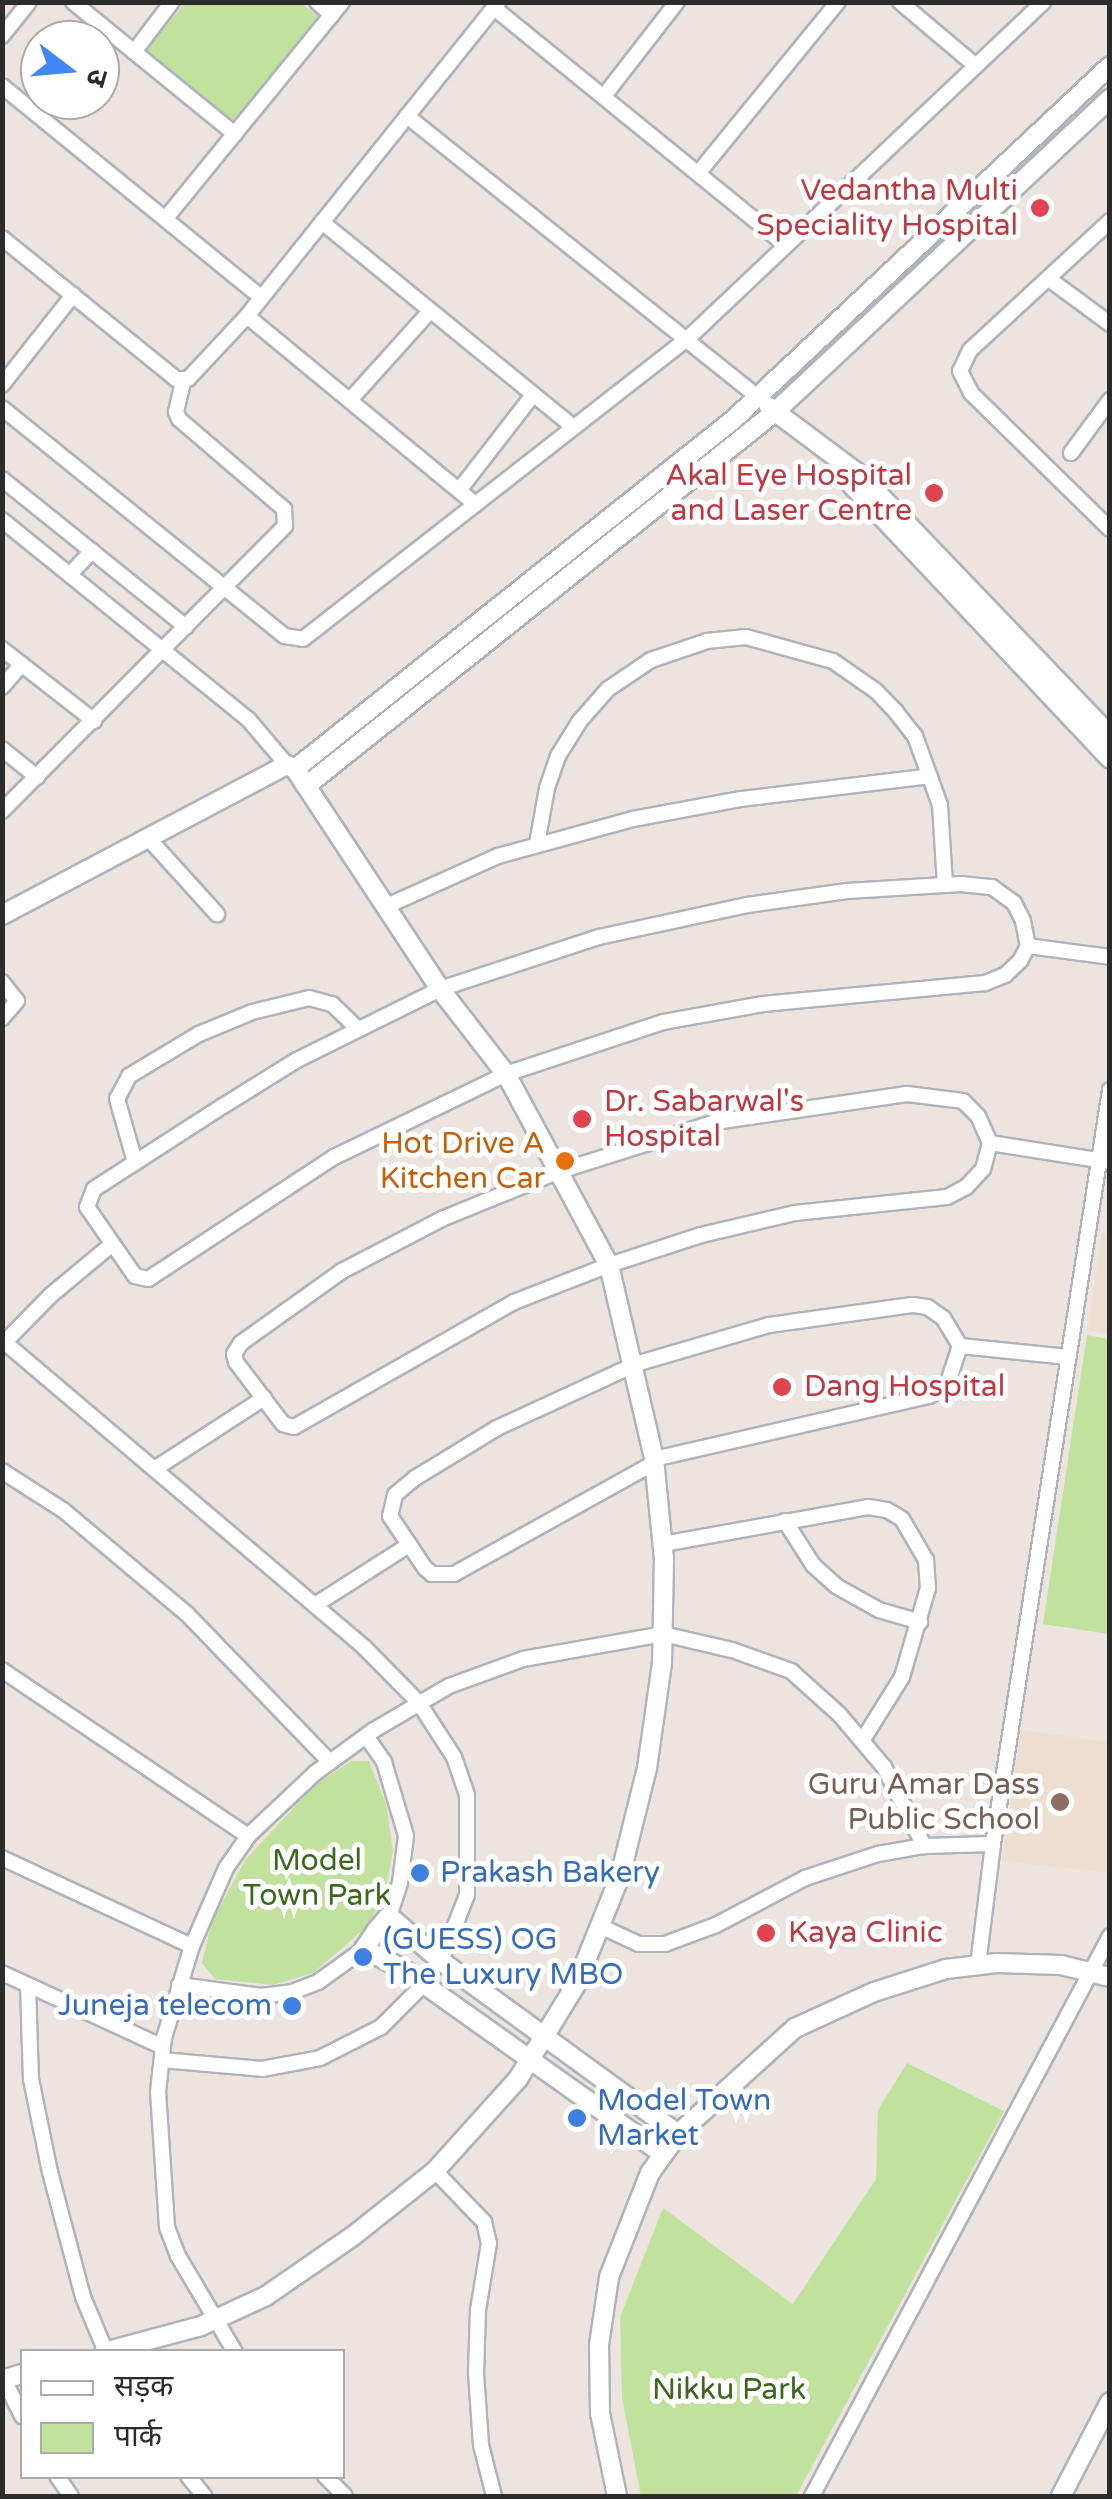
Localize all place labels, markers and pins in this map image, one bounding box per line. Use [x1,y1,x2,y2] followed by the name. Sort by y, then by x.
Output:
[756,173,1018,244] place label: Vedantha Multi Speciality Hospital
[1027,195,1053,221] marker: Vedantha Multi Speciality Hospital
[665,458,912,528] place label: Akal Eye Hospital and Laser Centre
[921,480,947,506] marker: Akal Eye Hospital and Laser Centre
[604,1084,804,1154] place label: Dr. Sabarwal's Hospital
[569,1106,595,1132] marker: Dr. Sabarwal's Hospital
[380,1126,545,1196] place label: Hot Drive A Kitchen Car
[554,1150,576,1172] marker: Hot Drive A Kitchen Car
[804,1369,1005,1405] place label: Dang Hospital
[769,1374,795,1400] marker: Dang Hospital
[808,1767,1040,1838] place label: Guru Amar Dass Public School
[1049,1791,1071,1813] marker: Guru Amar Dass Public School
[440,1855,660,1891] place label: Prakash Bakery
[409,1862,431,1884] marker: Prakash Bakery
[788,1915,943,1951] place label: Kaya Clinic
[753,1920,779,1946] marker: Kaya Clinic
[383,1922,623,1992] place label: (GUESS) OG The Luxury MBO
[352,1946,374,1968] marker: (GUESS) OG The Luxury MBO
[58,1988,272,2024] place label: Juneja telecom
[281,1995,303,2017] marker: Juneja telecom
[597,2083,771,2154] place label: Model Town Market
[566,2107,588,2129] marker: Model Town Market

